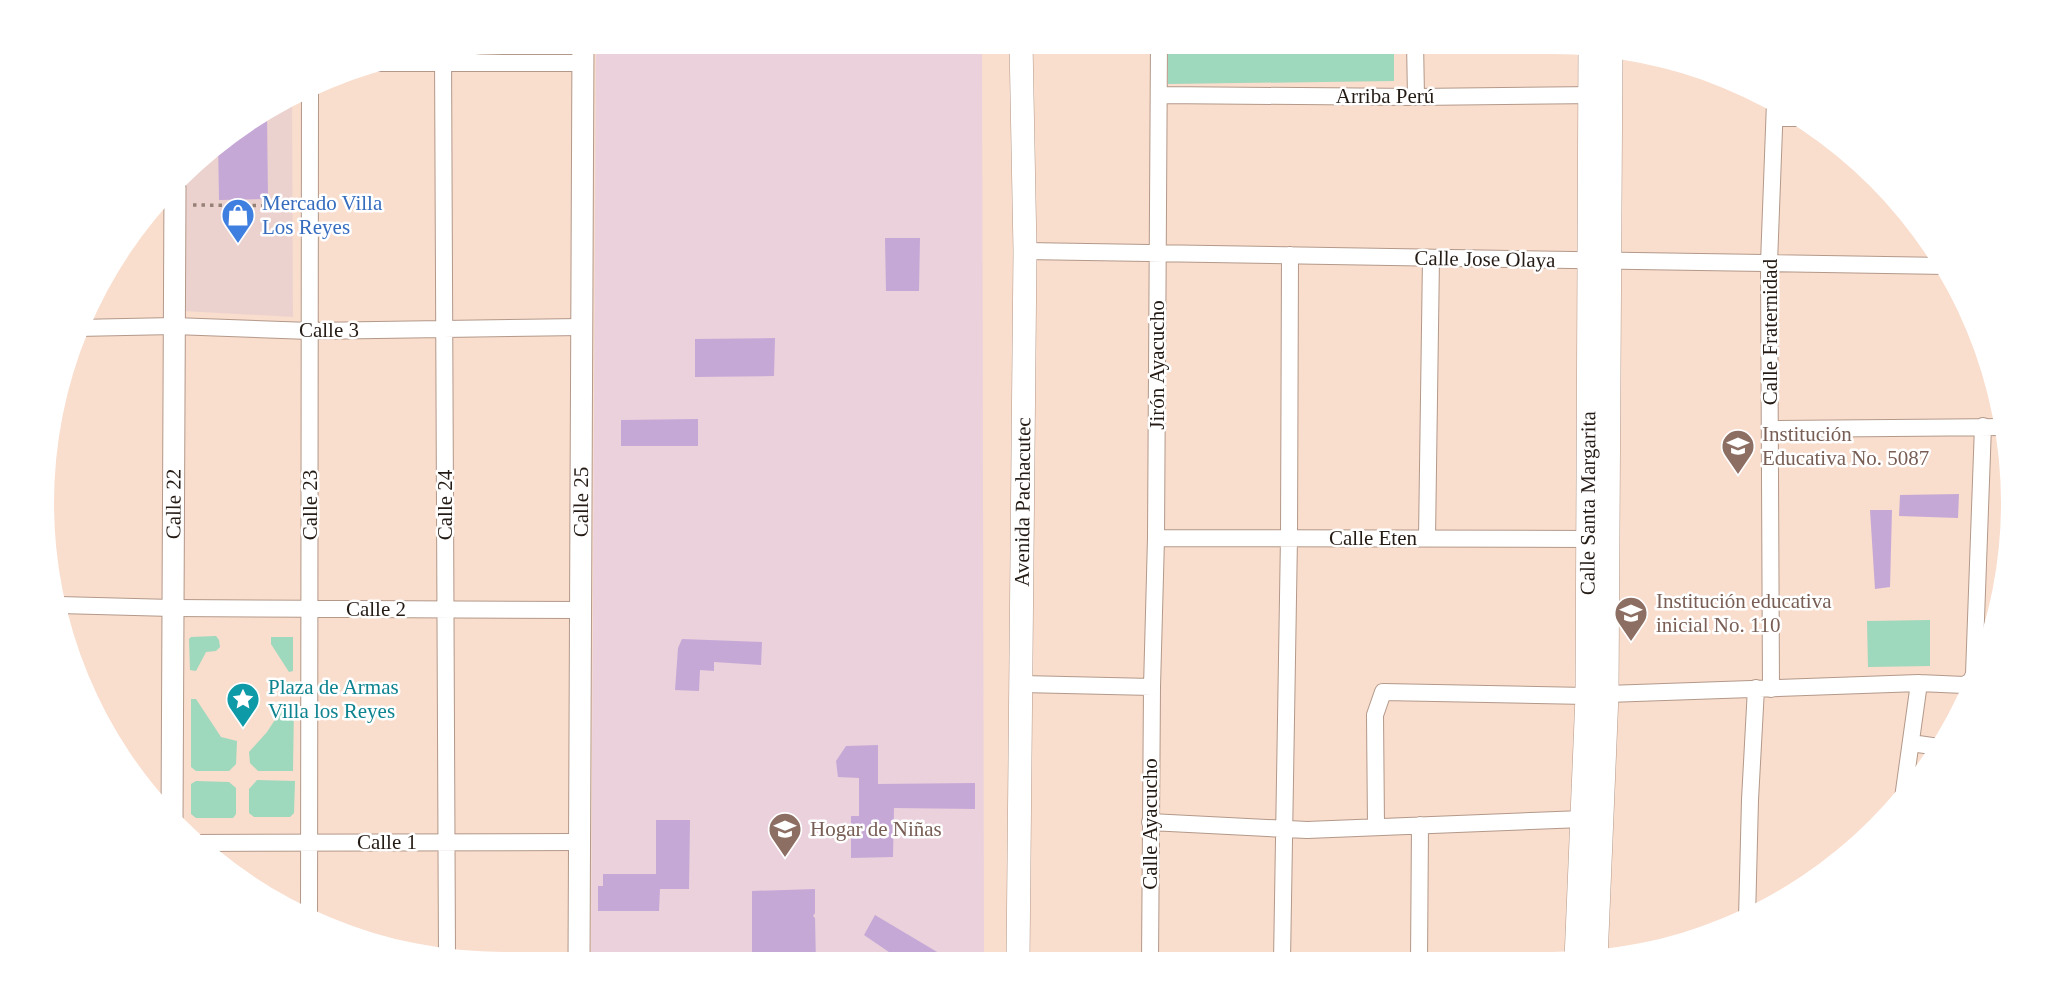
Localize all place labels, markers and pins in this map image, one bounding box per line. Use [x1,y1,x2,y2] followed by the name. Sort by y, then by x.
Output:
[262,191,383,239] place label: Mercado Villa Los Reyes
[219,196,257,245] shop icon: Mercado Villa Los Reyes
[1762,422,1929,470] place label: Institución Educativa No. 5087
[1719,427,1757,476] school or university icon: Institución Educativa No. 5087
[1656,589,1832,637] place label: Institución educativa inicial No. 110
[1612,594,1650,643] school or university icon: Institución educativa inicial No. 110
[268,675,399,723] place label: Plaza de Armas Villa los Reyes
[224,680,262,729] place icon: Plaza de Armas Villa los Reyes
[766,810,804,859] school or university icon: Hogar de Niñas
[810,817,942,841] place label: Hogar de Niñas

